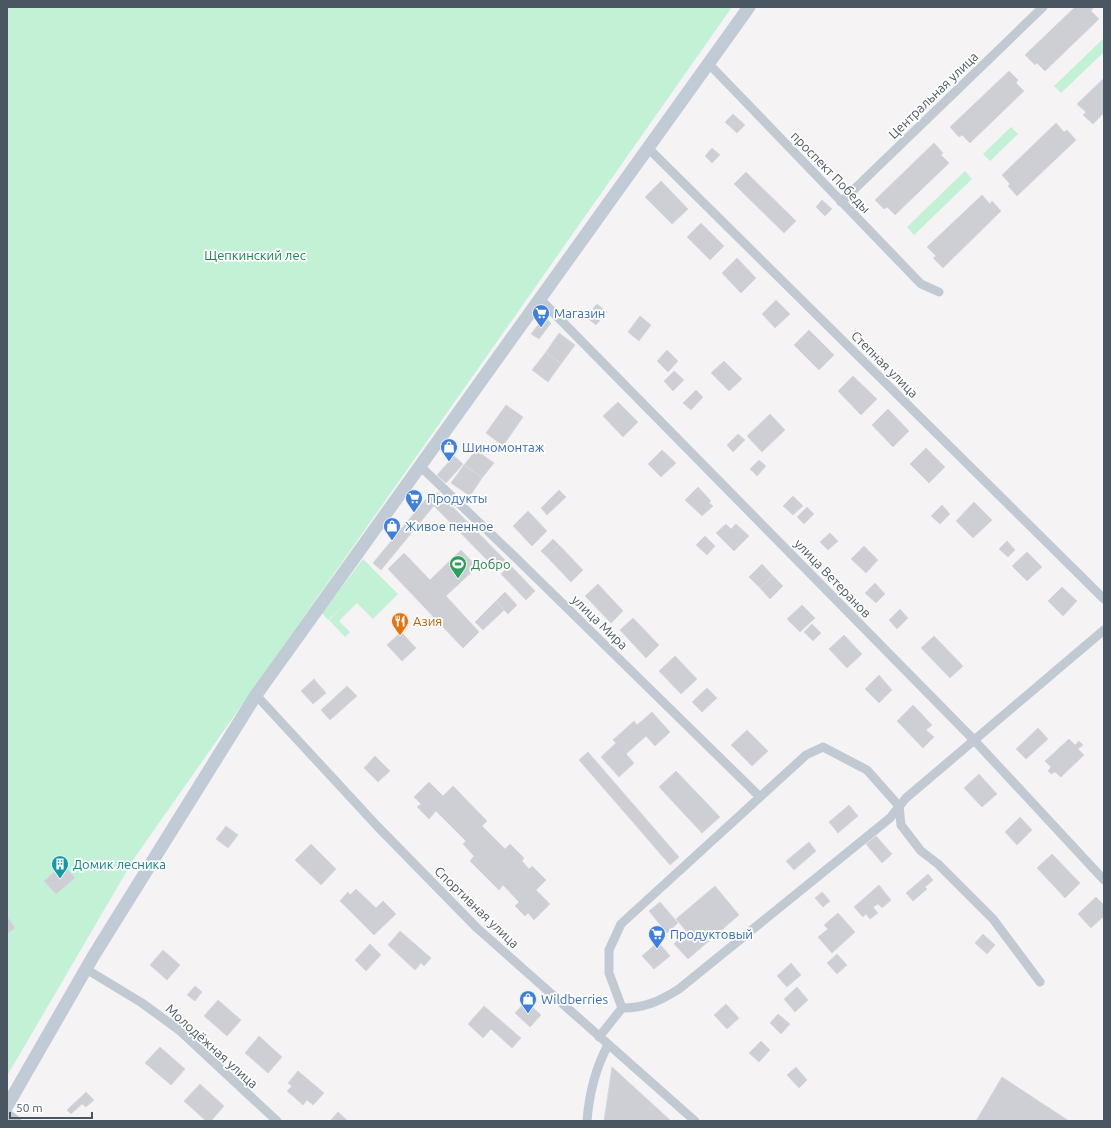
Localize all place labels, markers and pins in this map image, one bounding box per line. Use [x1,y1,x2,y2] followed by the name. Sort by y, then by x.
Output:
[531,303,551,328] supermarket icon: Магазин
[554,306,605,320] place label: Магазин
[439,437,459,462] shop icon: Шиномонтаж
[462,440,545,454] place label: Шиномонтаж
[404,488,424,513] supermarket icon: Продукты
[427,491,488,505] place label: Продукты
[382,516,402,541] shop icon: Живое пенное
[405,519,493,533] place label: Живое пенное
[448,554,468,579] sports icon: Добро
[471,557,510,571] place label: Добро
[390,611,410,636] restaurant icon: Азия
[413,614,442,628] place label: Азия
[50,854,70,879] building icon: Домик лесника
[73,857,166,871] place label: Домик лесника
[647,924,667,949] supermarket icon: Продуктовый
[670,927,753,941] place label: Продуктовый
[518,989,538,1014] shop icon: Wildberries
[541,992,608,1006] place label: Wildberries

